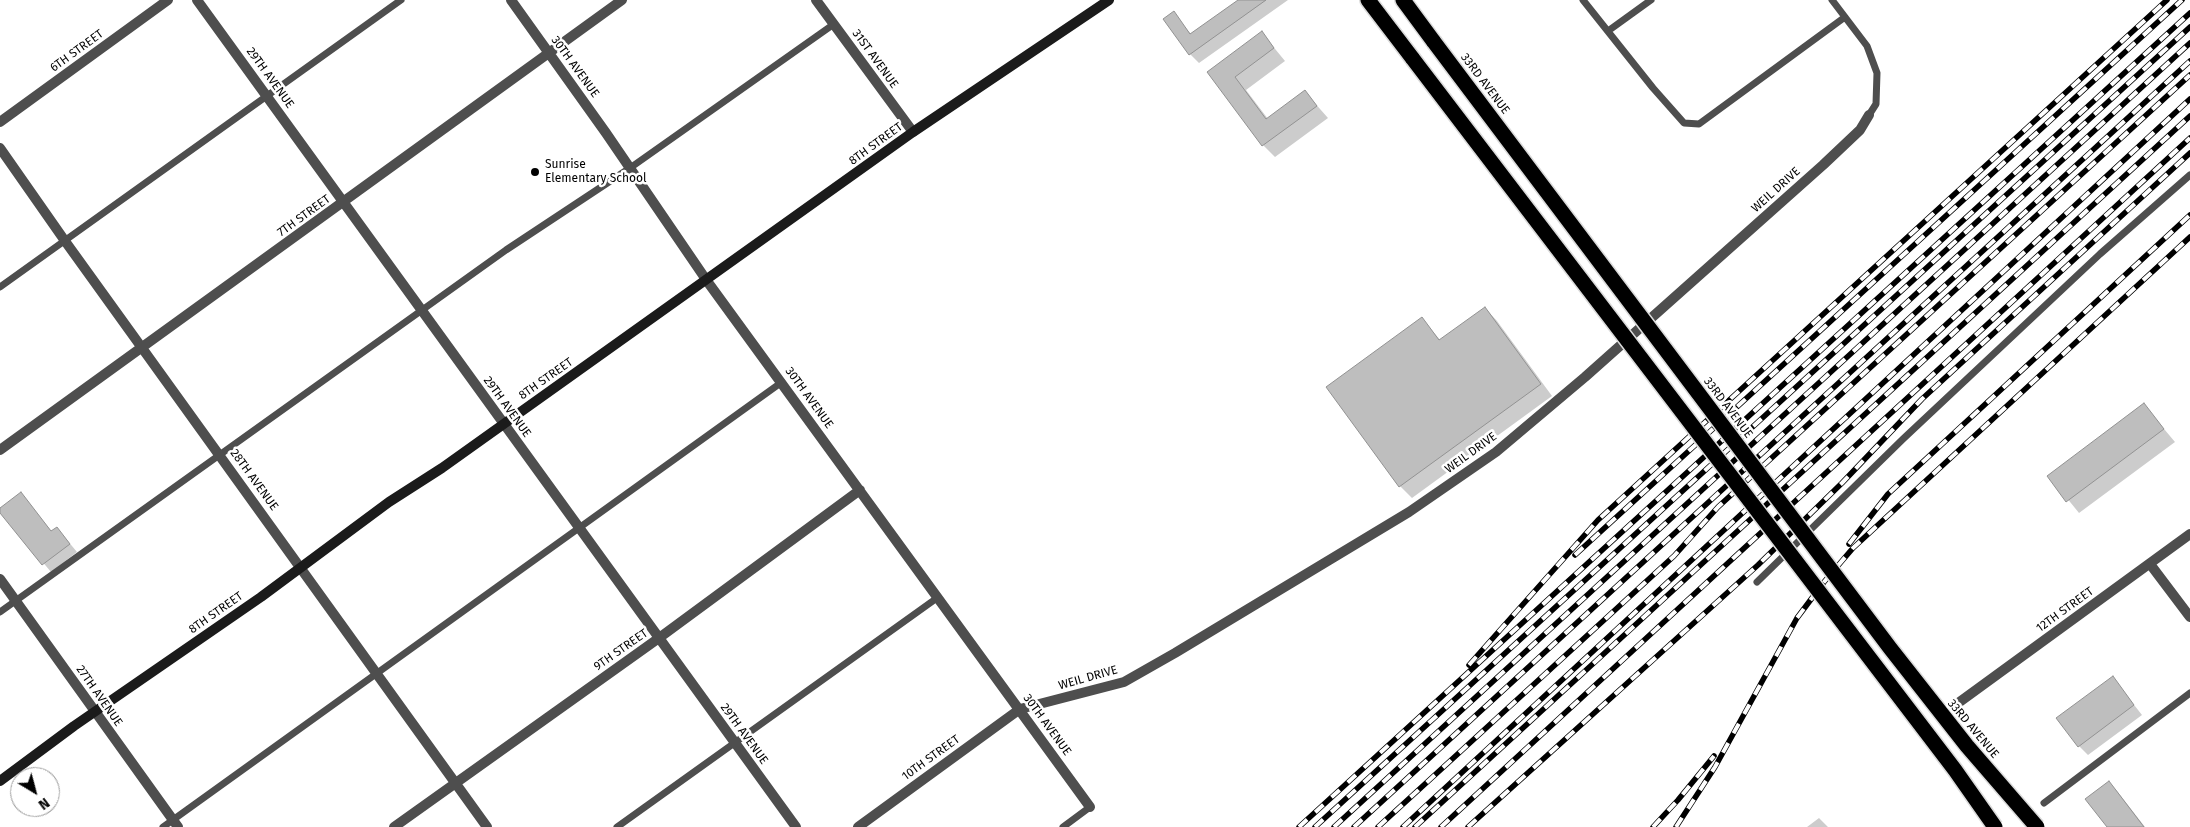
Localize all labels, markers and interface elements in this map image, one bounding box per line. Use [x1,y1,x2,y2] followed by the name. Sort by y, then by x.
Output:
[48,27,106,75] street label: 6TH STREET
[849,27,901,91] street label: 31ST AVENUE
[548,34,602,100] street label: 30TH AVENUE
[243,45,297,111] street label: 29TH AVENUE
[1457,51,1513,117] street label: 33RD AVENUE
[846,120,906,168] street label: 8TH STREET
[545,158,647,186] place label: Sunrise Elementary School
[1749,164,1803,216] street label: WEIL DRIVE
[529,166,541,178] marker: Sunrise Elementary School
[275,192,333,240] street label: 7TH STREET
[516,355,576,403] street label: 8TH STREET
[782,365,836,431] street label: 30TH AVENUE
[480,374,534,440] street label: 29TH AVENUE
[1700,375,1756,441] street label: 33RD AVENUE
[1442,429,1500,477] street label: WEIL DRIVE
[227,447,281,513] street label: 28TH AVENUE
[2034,584,2096,636] street label: 12TH STREET
[186,589,246,637] street label: 8TH STREET
[591,626,651,674] street label: 9TH STREET
[73,663,125,729] street label: 27TH AVENUE
[1057,663,1119,693] street label: WEIL DRIVE
[1020,692,1074,758] street label: 30TH AVENUE
[1944,697,2002,761] street label: 33RD AVENUE
[717,701,771,767] street label: 29TH AVENUE
[899,732,963,784] street label: 10TH STREET
[10,767,60,817] north arrow
[35,794,53,813] text: N

